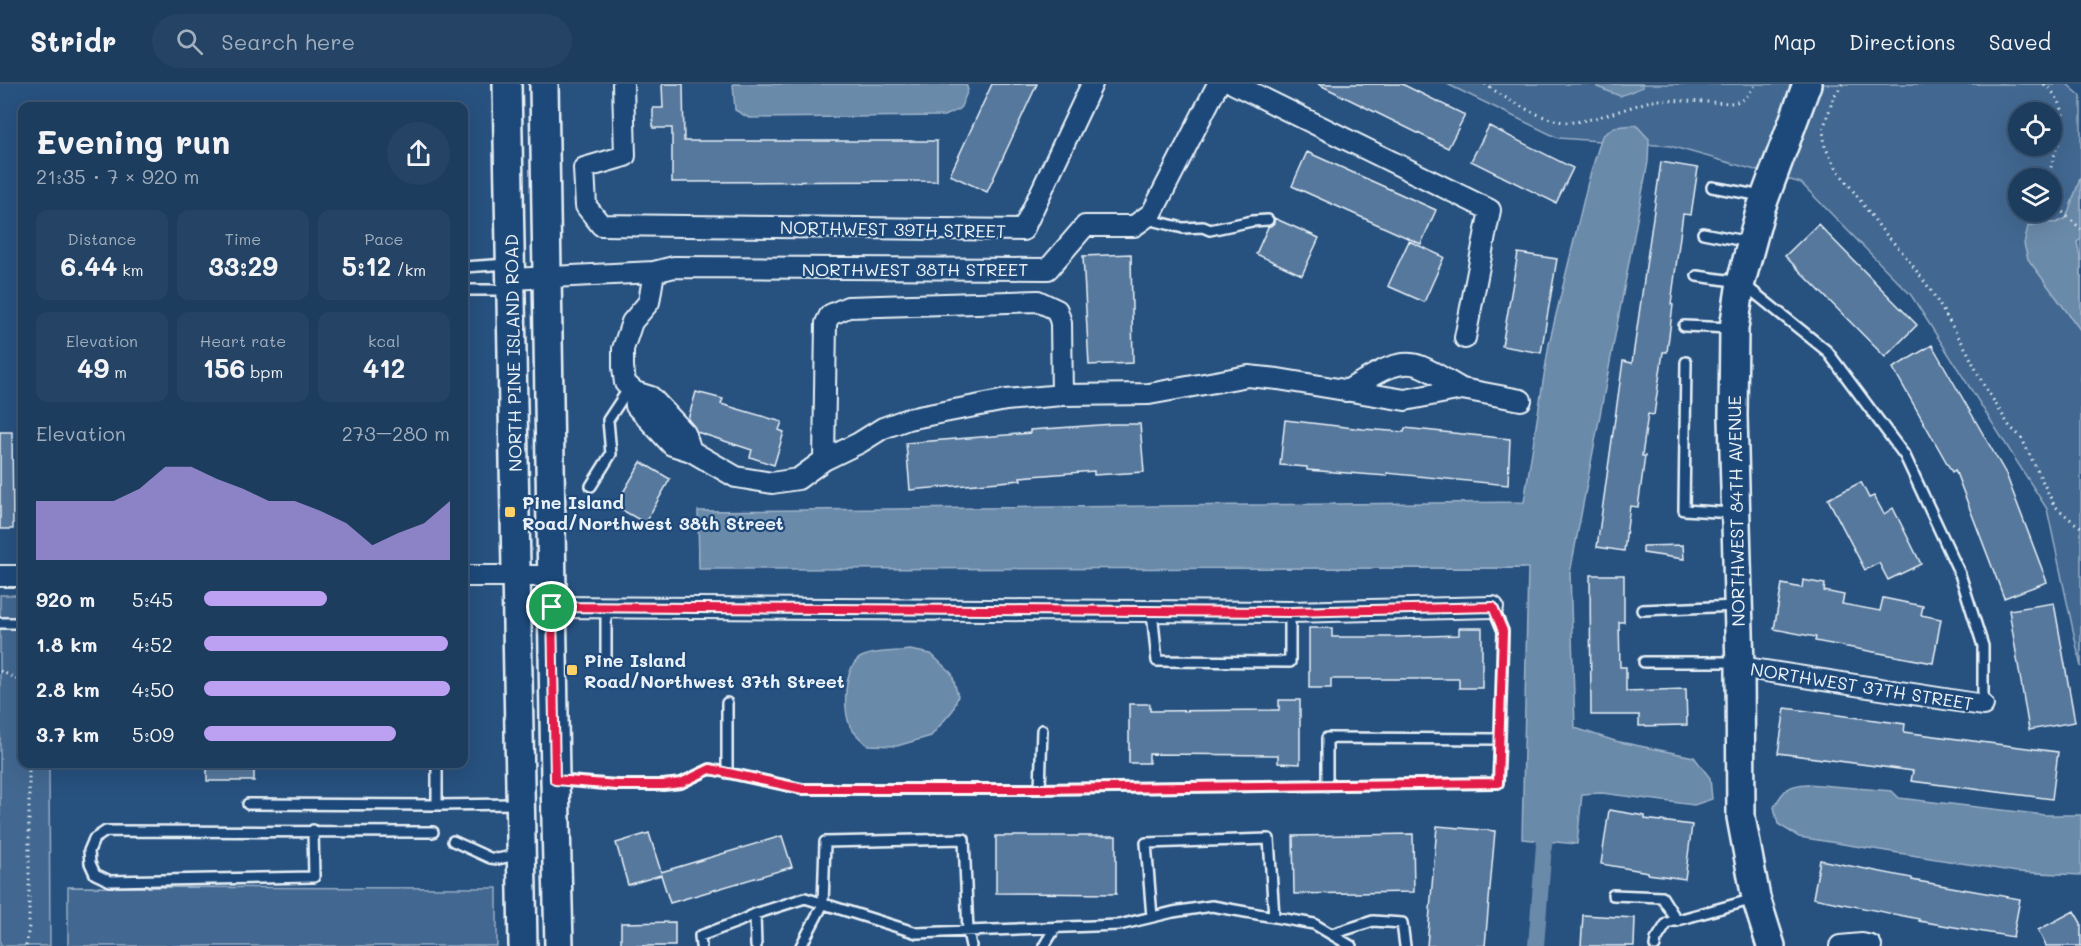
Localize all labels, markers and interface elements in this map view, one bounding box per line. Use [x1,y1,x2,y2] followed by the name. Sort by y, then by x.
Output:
[152,14,572,68] search box
[30,23,116,59] text: Stridr
[173,25,206,58] icon: search
[221,27,355,56] text: Search here
[1773,28,1816,55] text: Map
[1849,28,1956,55] text: Directions
[1989,28,2051,55] text: Saved
[2008,102,2062,222] map controls
[2008,102,2062,156] button: locate
[36,119,230,162] text: Evening run
[387,122,450,185] button: share
[36,163,200,189] text: 21:35 · 7 × 920 m
[2008,168,2062,222] button: layers
[780,215,1006,243] street label: NORTHWEST 39TH STREET
[68,228,136,249] text: Distance
[225,228,261,249] text: Time
[364,228,404,249] text: Pace
[499,234,527,472] street label: NORTH PINE ISLAND ROAD
[60,249,117,283] text: 6.44
[208,249,278,283] text: 33:29
[342,249,391,283] text: 5:12
[802,257,1028,281] street label: NORTHWEST 38TH STREET
[117,259,144,280] text: km
[391,259,426,280] text: /km
[66,330,138,351] text: Elevation
[200,330,286,351] text: Heart rate
[368,330,400,351] text: kcal
[77,351,109,385] text: 49
[203,351,245,385] text: 156
[363,351,405,385] text: 412
[109,361,127,382] text: m
[245,361,283,382] text: bpm
[1722,395,1750,627] street label: NORTHWEST 84TH AVENUE
[36,420,126,446] text: Elevation
[342,420,450,446] text: 273–280 m
[522,490,784,535] place label: Pine Island Road/Northwest 38th Street
[503,505,517,519] marker: Pine Island Road/Northwest 38th Street
[526,581,577,632] pin
[36,586,95,612] text: 920 m
[132,586,173,612] text: 5:45
[535,590,568,623] icon: arrive
[36,631,97,657] text: 1.8 km
[132,631,173,657] text: 4:52
[584,648,845,693] place label: Pine Island Road/Northwest 37th Street
[1749,657,1975,715] street label: NORTHWEST 37TH STREET
[565,663,579,677] marker: Pine Island Road/Northwest 37th Street
[36,676,100,702] text: 2.8 km
[132,676,174,702] text: 4:50
[36,721,99,747] text: 3.7 km
[132,721,174,747] text: 5:09

